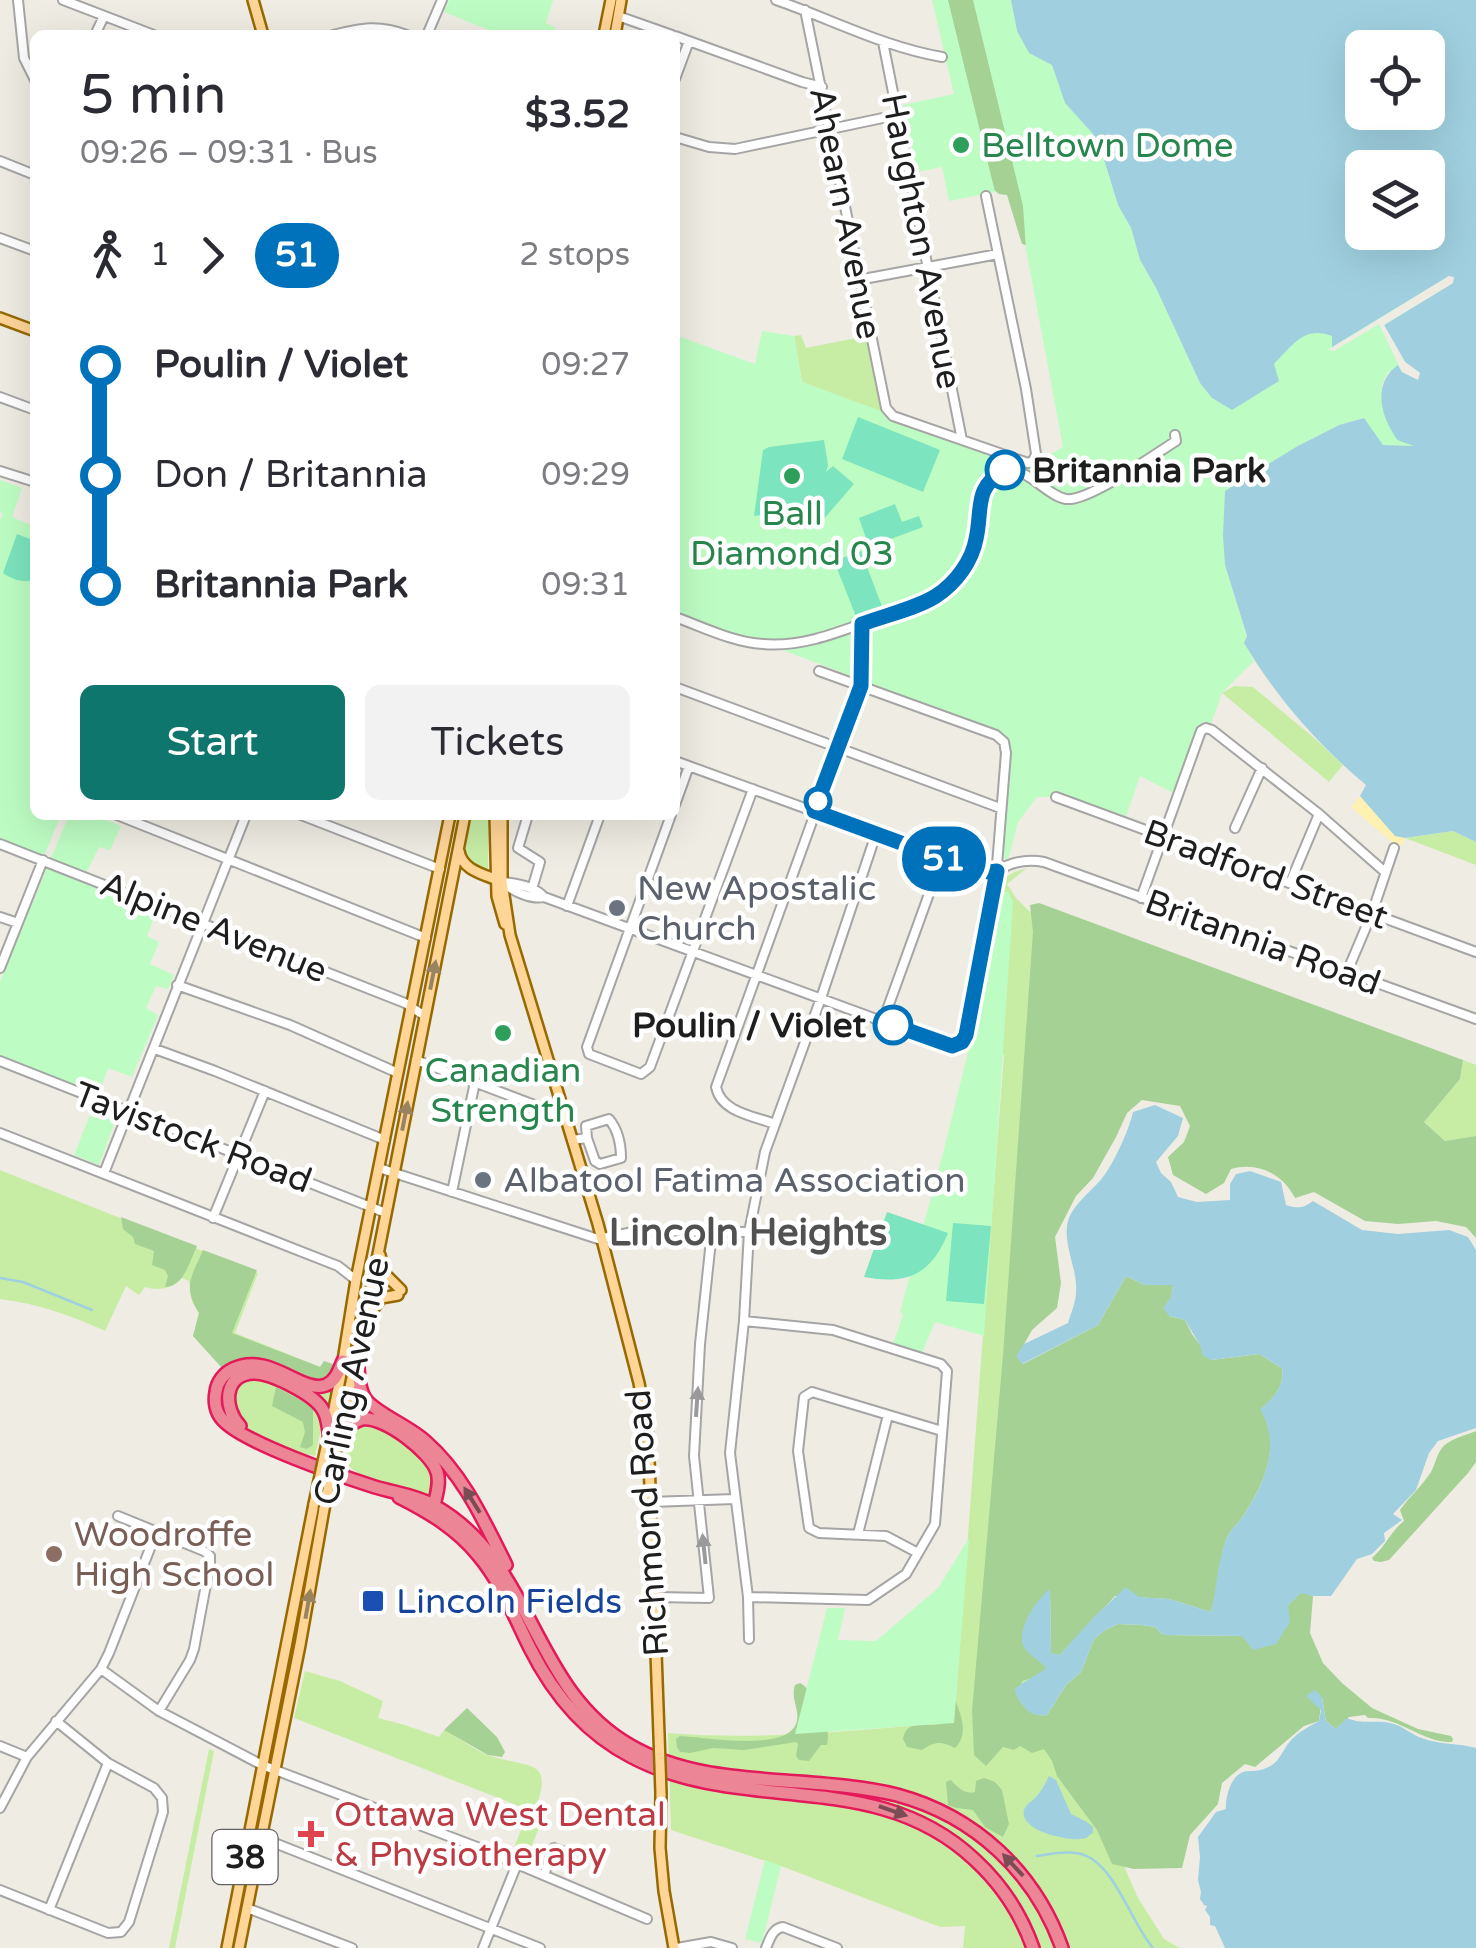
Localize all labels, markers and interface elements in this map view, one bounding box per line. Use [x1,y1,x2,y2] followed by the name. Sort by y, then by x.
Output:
[1345,30,1445,250] map controls
[1345,30,1445,130] button: locate
[80,63,227,129] text: 5 min
[800,84,890,343] street label: Ahearn Avenue
[872,90,970,393] street label: Haughton Avenue
[525,92,630,138] text: $3.52
[981,125,1233,167] place label: Belltown Dome
[80,134,378,172] text: 09:26 – 09:31 · Bus
[950,134,972,156] marker: Belltown Dome
[1345,150,1445,250] button: layers
[80,228,135,283] icon: walk
[185,228,240,283] icon: forward
[275,234,319,276] text: 51
[150,236,170,274] text: 1
[519,236,630,274] text: 2 stops
[154,342,408,388] text: Poulin / Violet
[541,346,630,384] text: 09:27
[1032,450,1266,492] place label: Britannia Park
[986,451,1024,489] marker: Britannia Park
[154,452,428,498] text: Don / Britannia
[541,456,630,494] text: 09:29
[781,465,803,487] marker: Ball Diamond 03
[690,493,894,575] place label: Ball Diamond 03
[154,562,408,608] text: Britannia Park
[541,566,630,604] text: 09:31
[80,685,345,800] button: Start
[365,685,630,800] button: Tickets
[805,788,831,814] unlabelled marker
[1138,811,1394,939] street label: Bradford Street
[899,826,989,892] line badge: 51
[922,838,966,880] text: 51
[94,863,333,993] street label: Alpine Avenue
[637,868,876,950] place label: New Apostalic Church
[1139,881,1386,1005] street label: Britannia Road
[606,897,628,919] marker: New Apostalic Church
[426,959,442,990] one-way arrow
[632,1005,867,1047] place label: Poulin / Violet
[874,1006,912,1044] marker: Poulin / Violet
[492,1022,514,1044] marker: Canadian Strength
[425,1050,581,1132] place label: Canadian Strength
[68,1073,317,1203] street label: Tavistock Road
[398,1100,414,1131] one-way arrow
[503,1160,966,1202] place label: Albatool Fatima Association
[472,1169,494,1191] marker: Albatool Fatima Association
[609,1210,887,1256] district label: Lincoln Heights
[305,1253,399,1509] street label: Carling Avenue
[689,1386,705,1418] one-way arrow
[618,1388,678,1658] street label: Richmond Road
[463,1487,481,1514] one-way arrow
[74,1514,274,1596] place label: Woodroffe High School
[696,1532,712,1564] one-way arrow
[43,1543,65,1565] marker: Woodroffe High School
[396,1581,622,1623] place label: Lincoln Fields
[301,1588,316,1619] one-way arrow
[360,1588,386,1614] marker: Lincoln Fields
[334,1794,666,1876] place label: Ottawa West Dental & Physiotherapy
[878,1804,908,1819] one-way arrow
[298,1821,324,1847] marker: Ottawa West Dental & Physiotherapy
[212,1830,278,1884] road number: 38
[1002,1853,1024,1878] one-way arrow

